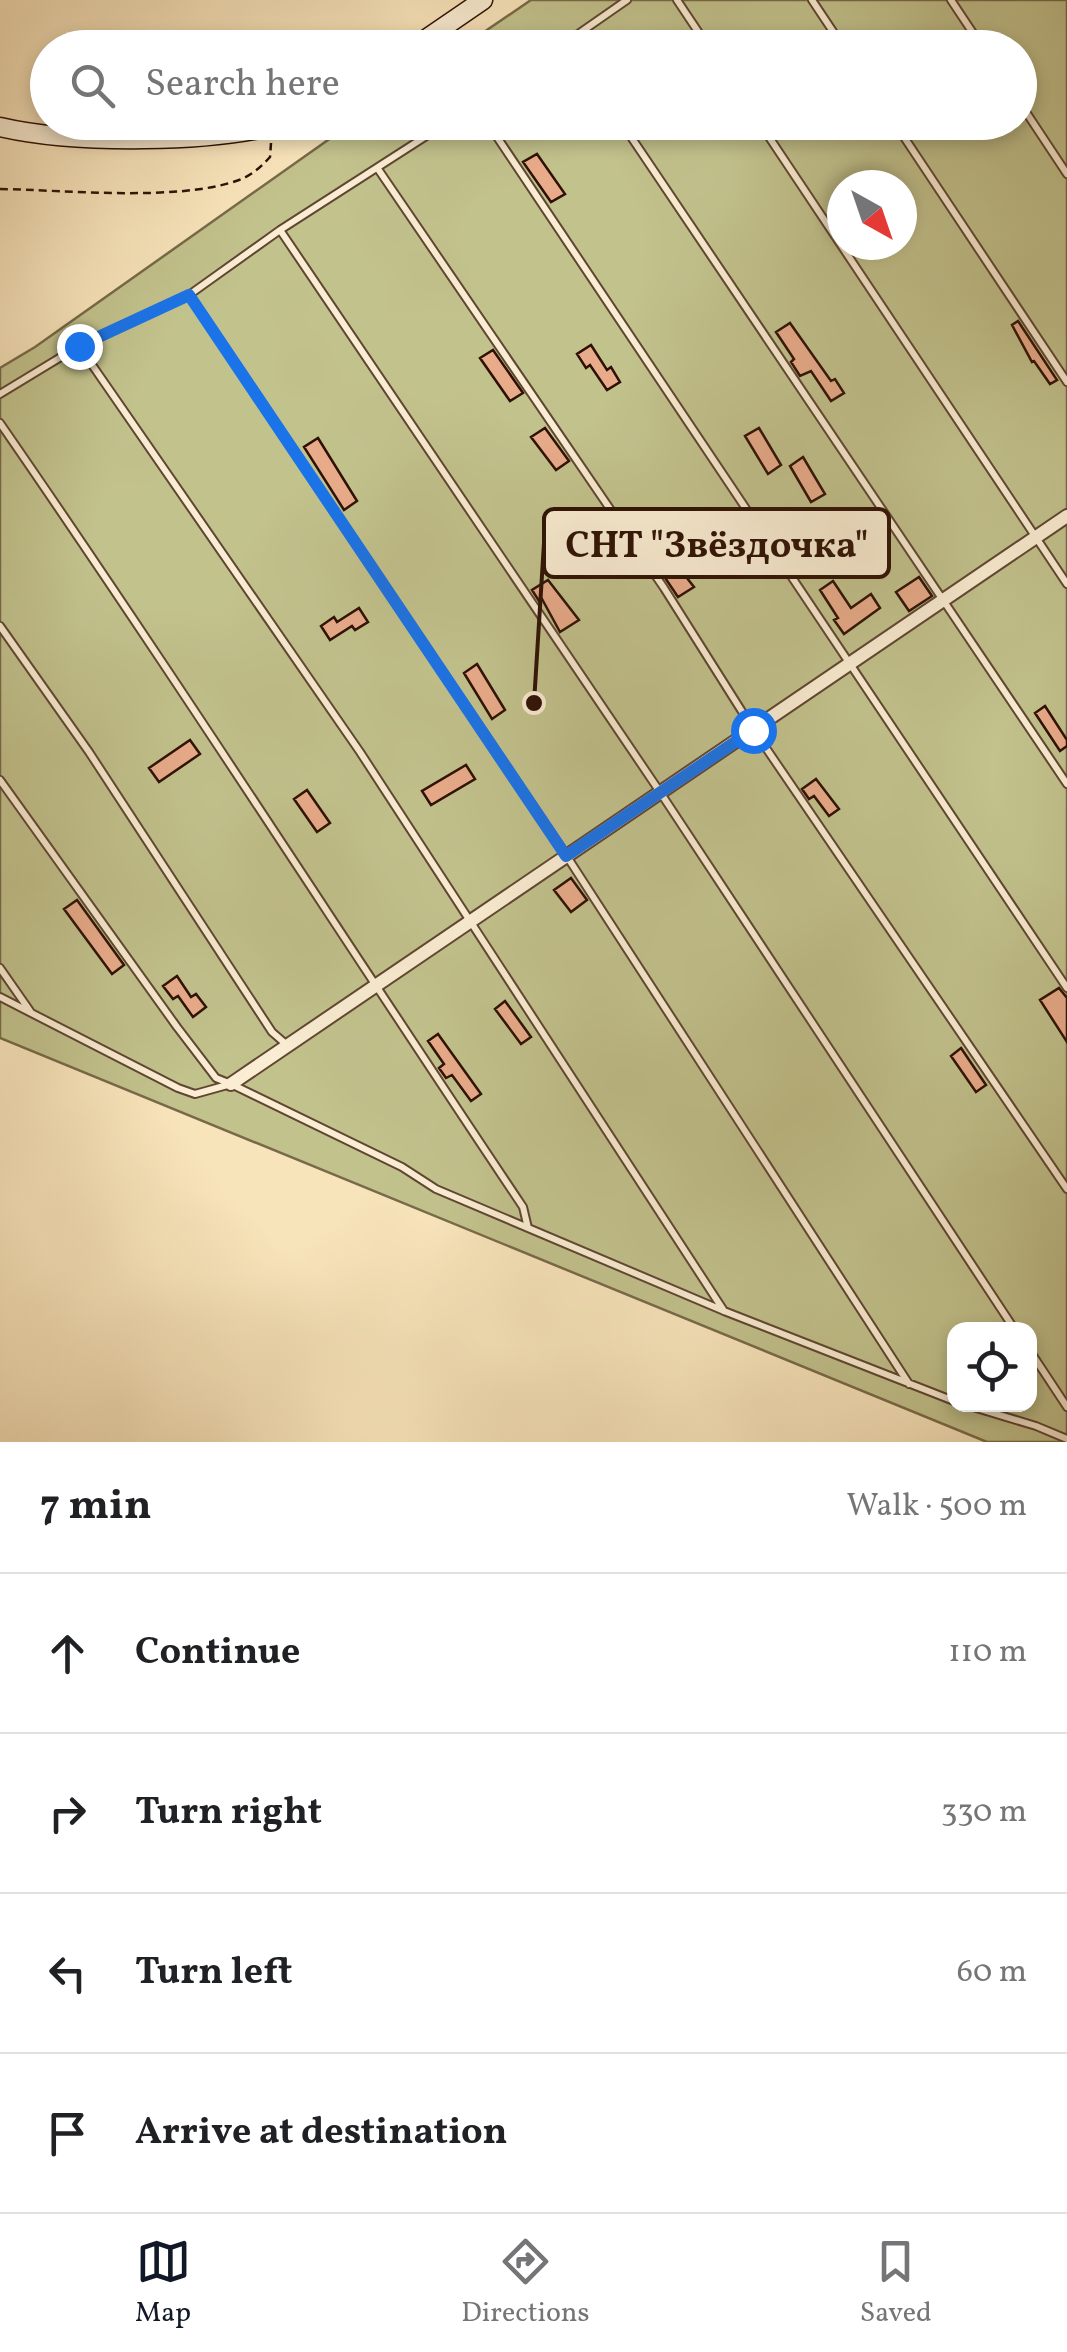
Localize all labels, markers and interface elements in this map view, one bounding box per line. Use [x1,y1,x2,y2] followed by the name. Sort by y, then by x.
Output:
[30,30,1037,140] search box
[65,58,120,113] icon: search
[145,59,340,112] text: Search here
[827,170,917,260] north arrow
[57,324,103,370] route end
[544,509,889,577] callout: СНТ "Звёздочка"
[565,521,869,574] text: СНТ "Звёздочка"
[731,708,777,754] route start
[947,1322,1037,1412] map controls
[947,1322,1037,1412] button: locate
[40,1478,152,1537] text: 7 min
[847,1485,1027,1529] text: Walk · 500 m
[40,1626,95,1681] icon: ahead
[135,1627,300,1680] text: Continue
[948,1631,1027,1675] text: 110 m
[40,1786,95,1841] icon: right
[135,1787,322,1840] text: Turn right
[941,1791,1027,1835] text: 330 m
[40,1946,95,2001] icon: left
[135,1947,292,2000] text: Turn left
[957,1951,1027,1995] text: 60 m
[40,2106,95,2161] icon: arrive
[135,2107,508,2160] text: Arrive at destination
[135,2234,191,2333] tab: Map
[461,2234,590,2333] tab: Directions
[860,2234,932,2333] tab: Saved

